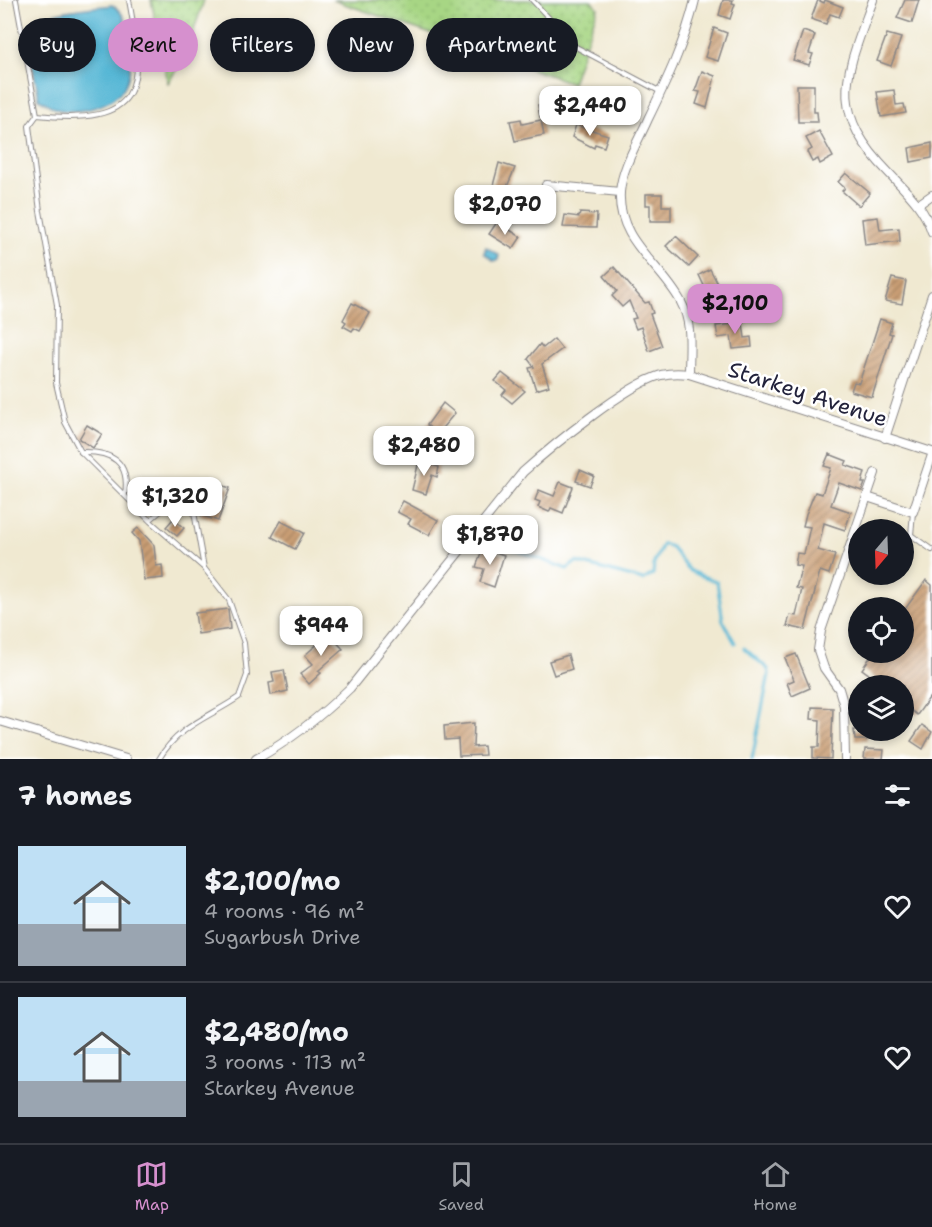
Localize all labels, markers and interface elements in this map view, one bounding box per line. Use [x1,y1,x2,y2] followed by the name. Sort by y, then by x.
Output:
[18,18,96,72] chip: Buy
[108,18,198,72] chip: Rent
[210,18,315,72] chip: Filters
[327,18,414,72] chip: New
[426,18,578,72] chip: Apartment
[541,86,639,137] pin: $2,440
[553,92,627,118] text: $2,440
[456,185,554,236] pin: $2,070
[468,191,542,217] text: $2,070
[686,284,784,335] pin: $2,100
[701,290,769,316] text: $2,100
[725,355,891,433] street label: Starkey Avenue
[375,426,473,477] pin: $2,480
[387,432,461,458] text: $2,480
[126,477,224,528] pin: $1,320
[141,483,209,509] text: $1,320
[441,515,539,566] pin: $1,870
[848,519,914,585] north arrow
[848,519,914,741] map controls
[456,521,524,547] text: $1,870
[848,597,914,663] button: locate
[285,606,357,657] pin: $944
[294,612,348,638] text: $944
[848,675,914,741] button: layers
[18,778,132,813] text: 7 homes
[881,779,914,812] icon: filters
[204,863,341,898] text: $2,100/mo
[66,870,138,942] icon: home
[881,890,914,923] icon: heart
[204,898,365,924] text: 4 rooms · 96 m²
[204,924,361,950] text: Sugarbush Drive
[204,1014,349,1049] text: $2,480/mo
[66,1021,138,1093] icon: home
[881,1041,914,1074] icon: heart
[204,1049,366,1075] text: 3 rooms · 113 m²
[204,1075,355,1101] text: Starkey Avenue
[135,1158,169,1215] tab: Map
[438,1158,484,1215] tab: Saved
[753,1158,797,1215] tab: Home

